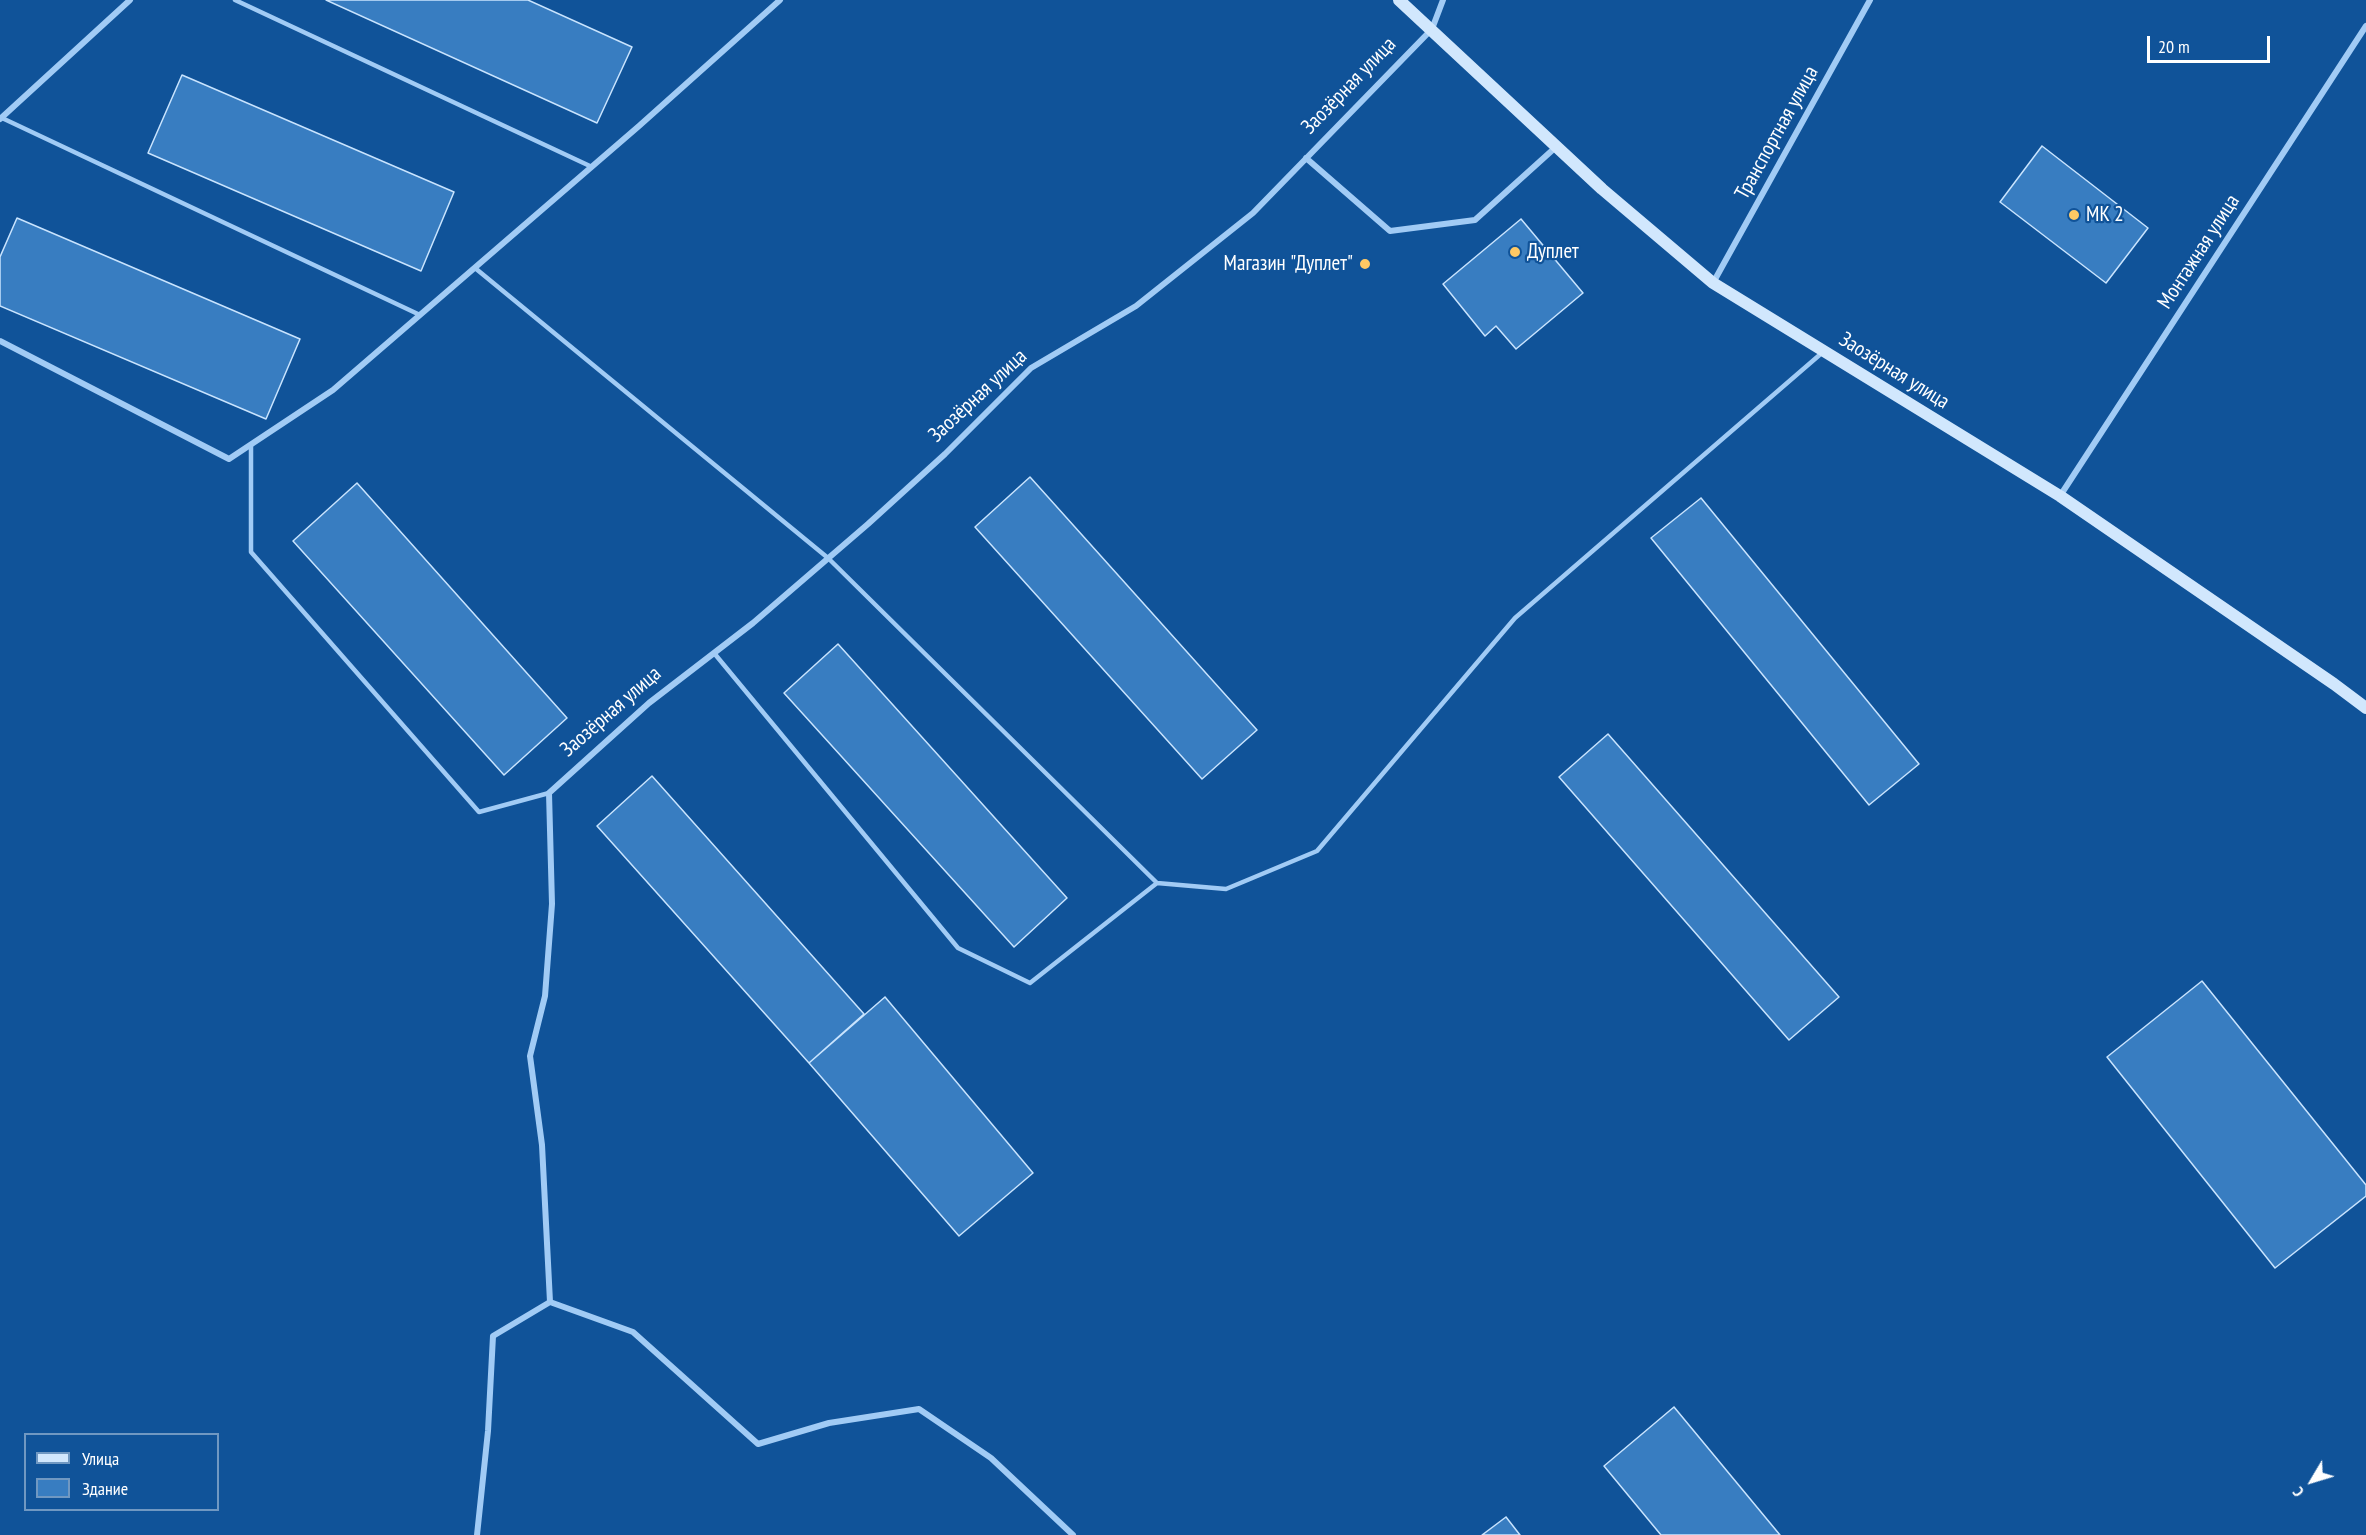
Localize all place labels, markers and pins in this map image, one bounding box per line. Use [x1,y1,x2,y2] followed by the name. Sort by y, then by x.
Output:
[2086,202,2124,228] place label: MK 2
[2067,208,2081,222] marker: MK 2
[1527,239,1579,265] place label: Дуплет
[1508,245,1522,259] marker: Дуплет
[1224,251,1353,277] place label: Магазин "Дуплет"
[1358,257,1372,271] marker: Магазин "Дуплет"

